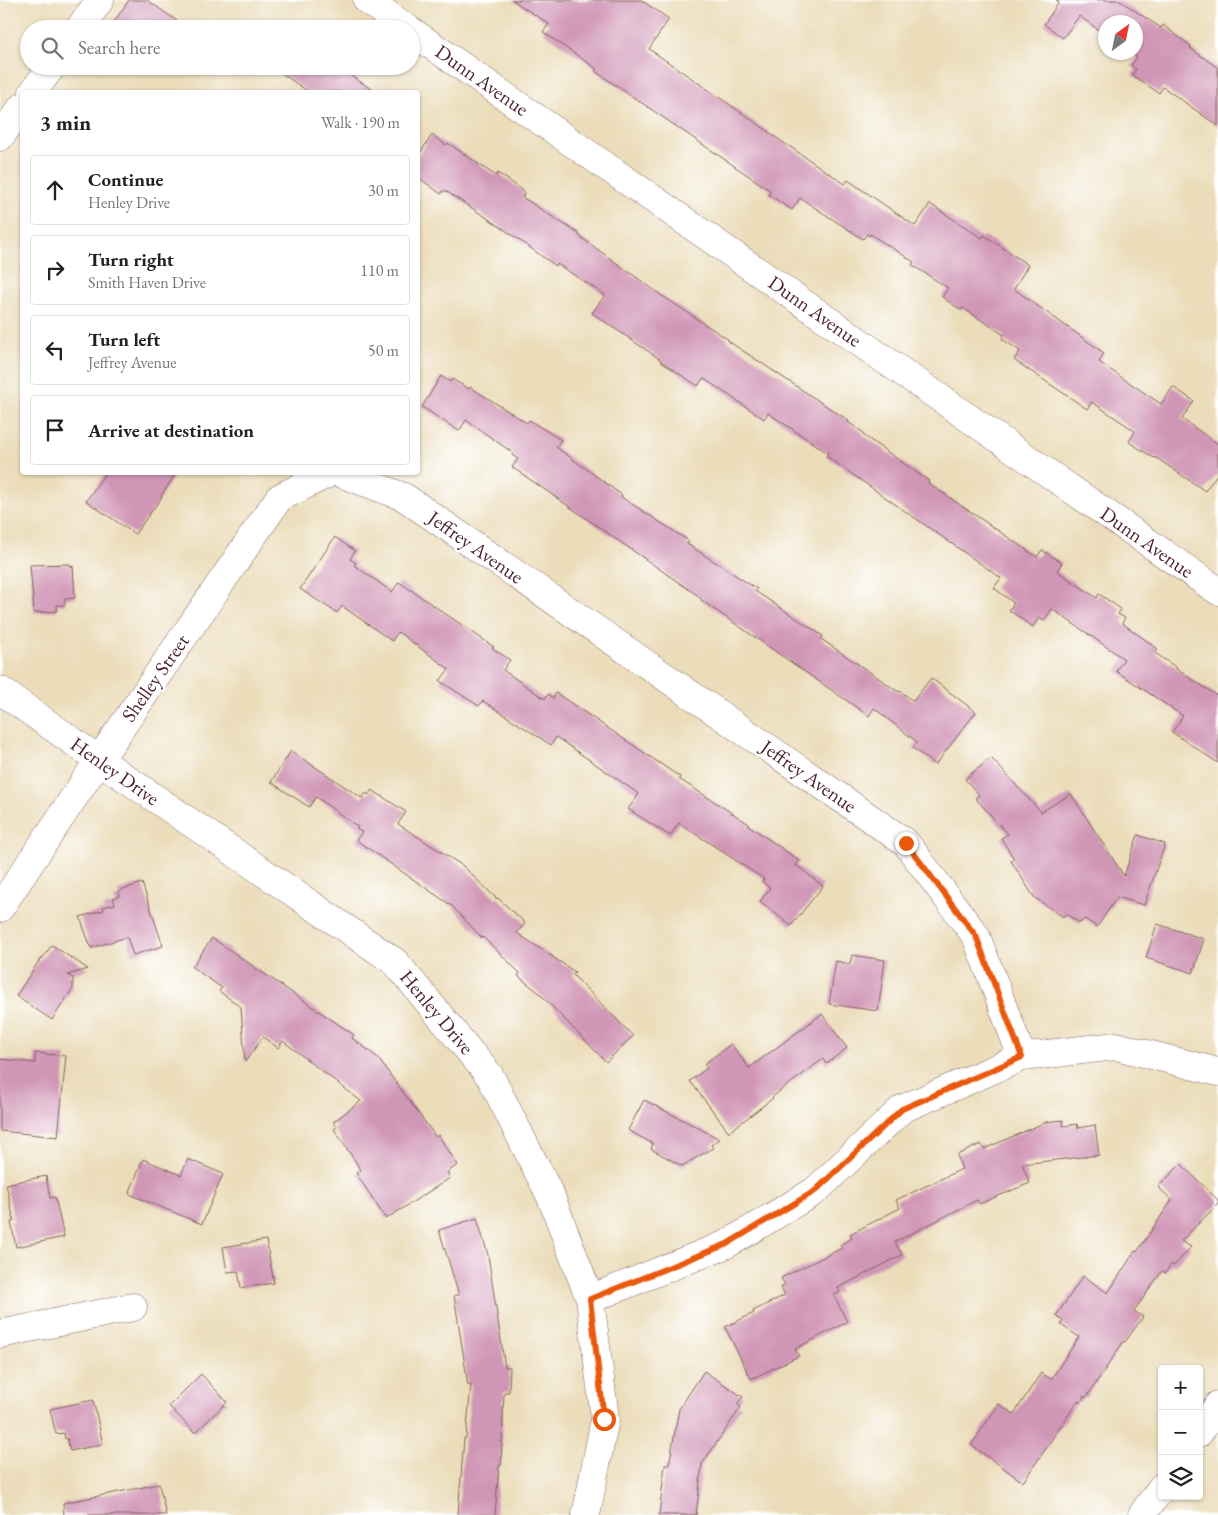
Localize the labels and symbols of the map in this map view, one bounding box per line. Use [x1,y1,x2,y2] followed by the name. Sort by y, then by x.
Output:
[1098,15,1143,60] north arrow
[430,38,534,122] street label: Dunn Avenue
[763,269,867,353] street label: Dunn Avenue
[1095,500,1199,584] street label: Dunn Avenue
[422,503,529,590] street label: Jeffrey Avenue
[115,628,195,727] street label: Shelley Street
[66,731,165,811] street label: Henley Drive
[755,732,862,819] street label: Jeffrey Avenue
[895,832,918,855] route end
[394,964,480,1060] street label: Henley Drive
[593,1408,616,1431] route start

